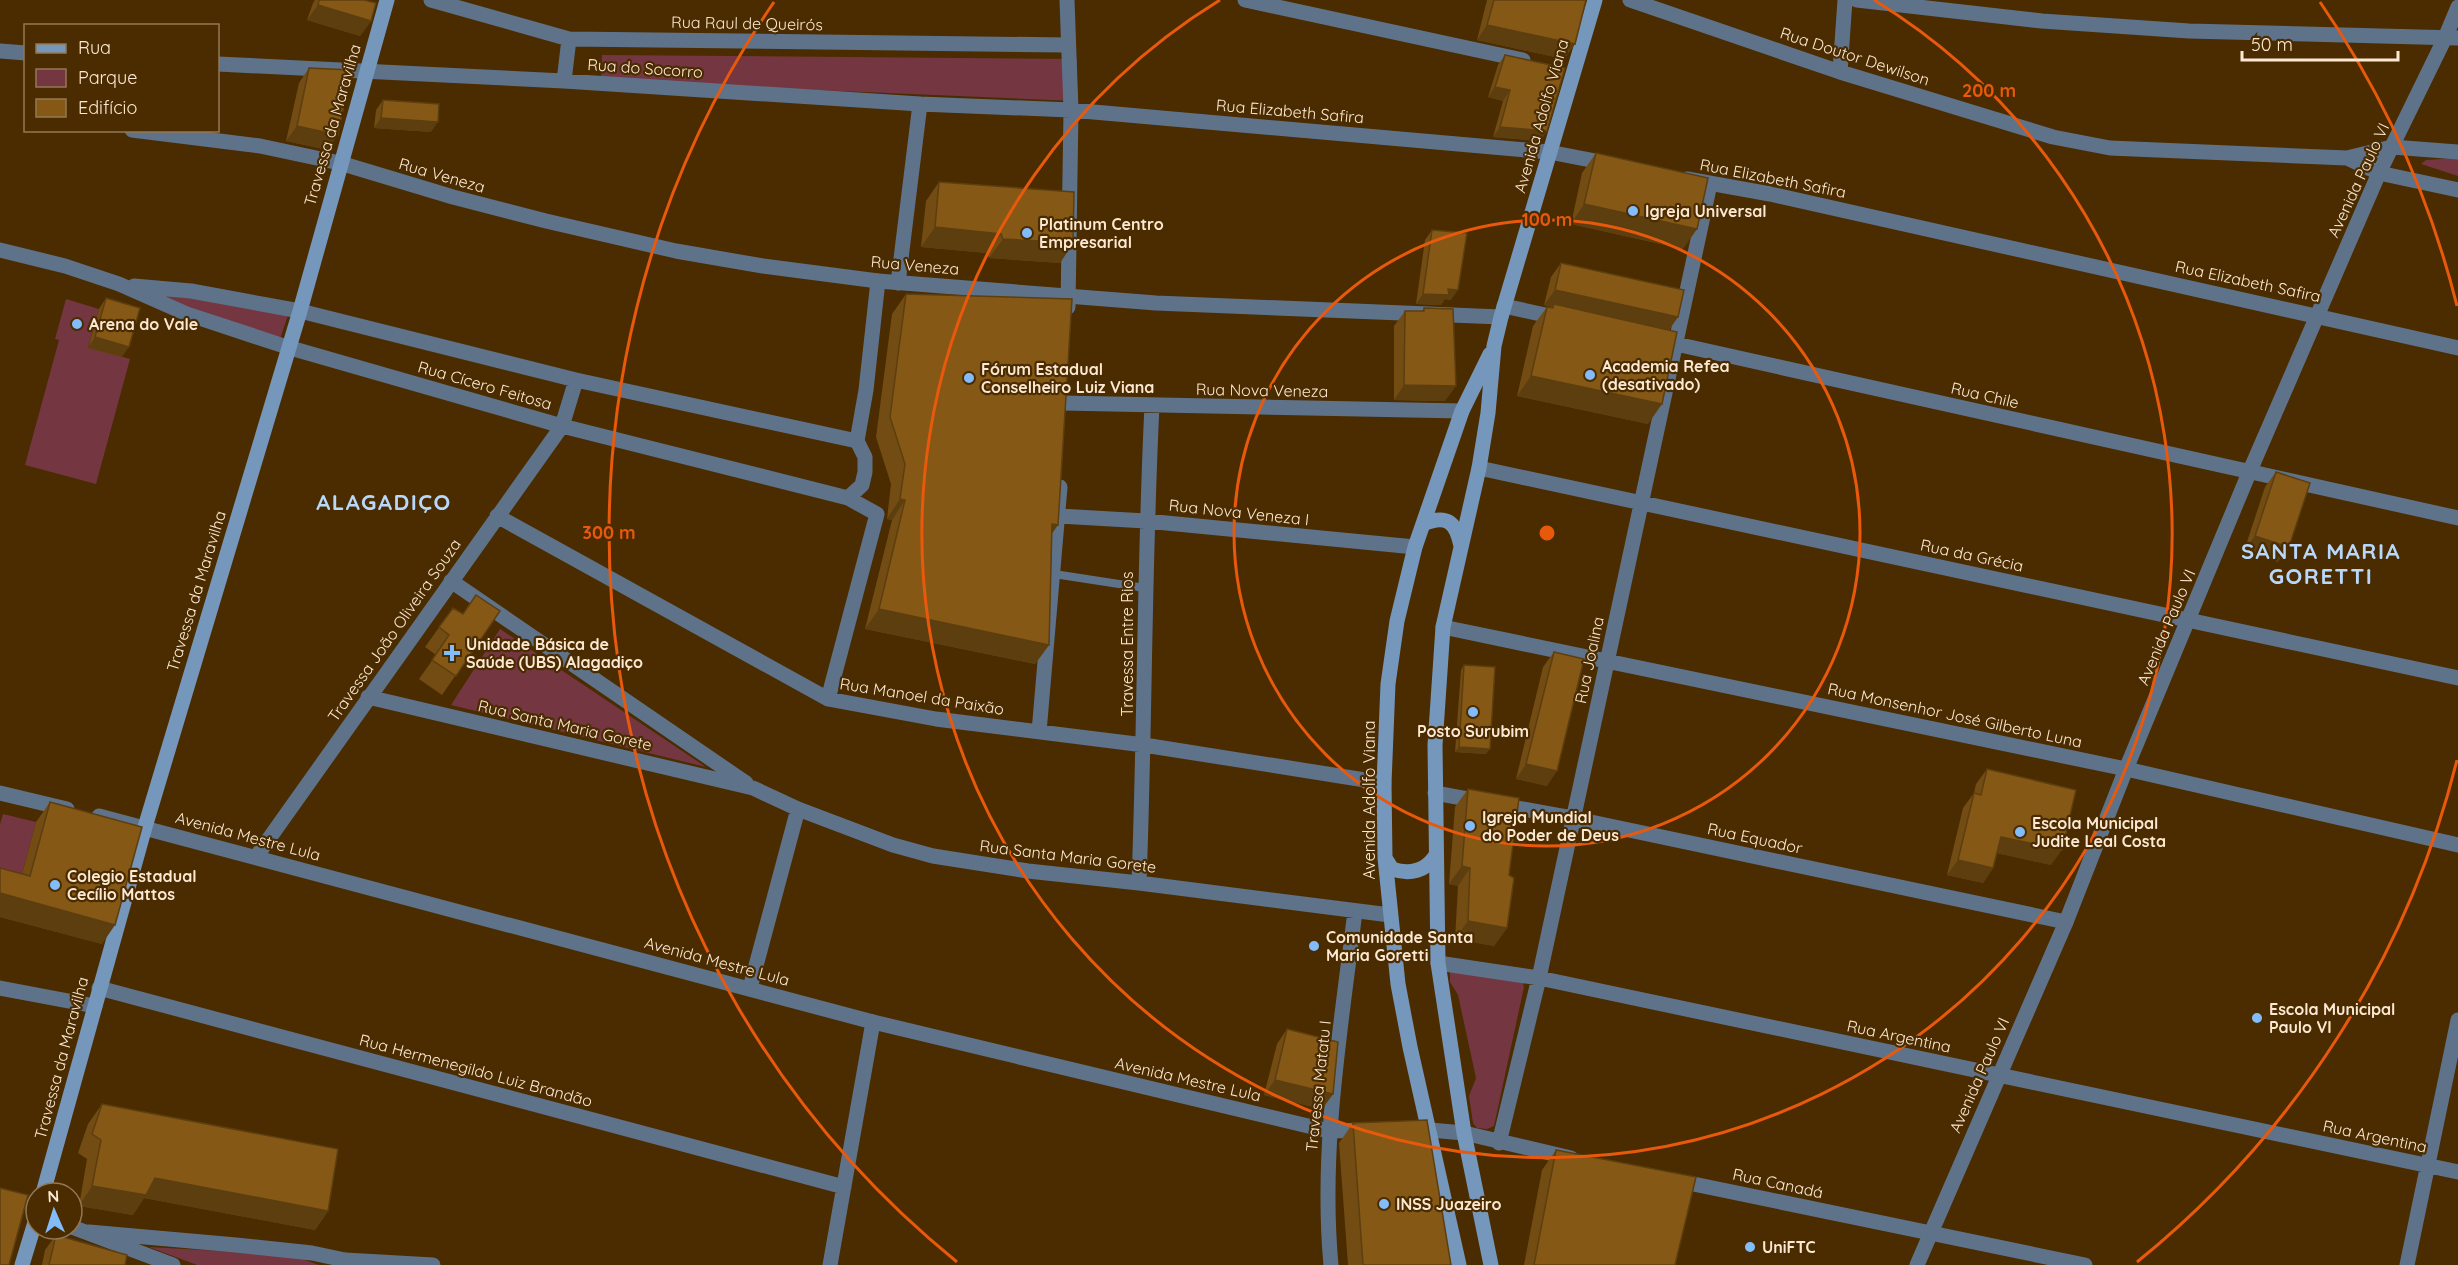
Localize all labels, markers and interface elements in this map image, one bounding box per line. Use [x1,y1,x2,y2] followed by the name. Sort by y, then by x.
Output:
[671,12,823,34] street label: Rua Raul de Queirós
[1778,22,1932,90] street label: Rua Doutor Dewilson
[24,24,219,132] legend
[2242,24,2398,62] scale bar
[2251,33,2293,56] text: 50 m
[78,36,111,59] text: Rua
[1509,37,1573,195] street label: Avenida Adolfo Viana
[299,42,365,208] street label: Travessa da Maravilha
[587,54,703,82] street label: Rua do Socorro
[78,66,137,89] text: Parque
[1962,79,2016,102] text: 200 m
[1215,95,1365,127] street label: Rua Elizabeth Safira
[78,96,137,119] text: Edifício
[2323,120,2393,240] street label: Avenida Paulo VI
[397,153,487,197] street label: Rua Veneza
[1698,154,1848,202] street label: Rua Elizabeth Safira
[1645,201,1767,221] place label: Igreja Universal
[1626,204,1640,218] marker: Igreja Universal
[1522,208,1572,231] text: 100 m
[1039,214,1164,252] place label: Platinum Centro Empresarial
[1020,226,1034,240] marker: Platinum Centro Empresarial
[870,251,960,279] street label: Rua Veneza
[2173,256,2323,306] street label: Rua Elizabeth Safira
[89,314,198,334] place label: Arena do Vale
[70,317,84,331] marker: Arena do Vale
[416,356,554,414] street label: Rua Cícero Feitosa
[1602,356,1730,394] place label: Academia Refea (desativado)
[981,359,1154,397] place label: Fórum Estadual Conselheiro Luiz Viana
[1583,368,1597,382] marker: Academia Refea (desativado)
[962,371,976,385] marker: Fórum Estadual Conselheiro Luiz Viana
[1949,377,2021,413] street label: Rua Chile
[1196,379,1328,401] street label: Rua Nova Veneza
[316,488,452,516] district label: ALAGADIÇO
[1168,495,1310,529] street label: Rua Nova Veneza I
[162,508,230,674] street label: Travessa da Maravilha
[582,521,636,544] text: 300 m
[1537,523,1557,543] centre of rings
[1919,534,2025,576] street label: Rua da Grécia
[323,535,465,725] street label: Travessa João Oliveira Souza
[2241,537,2401,590] district label: SANTA MARIA GORETTI
[2133,566,2199,688] street label: Avenida Paulo VI
[1117,571,1137,717] street label: Travessa Entre Rios
[1570,615,1608,705] street label: Rua Joalina
[466,634,643,672] place label: Unidade Básica de Saúde (UBS) Alagadiço
[443,644,461,662] marker: Unidade Básica de Saúde (UBS) Alagadiço
[838,673,1006,719] street label: Rua Manoel da Paixão
[1826,678,2084,752] street label: Rua Monsenhor José Gilberto Luna
[476,695,654,755] street label: Rua Santa Maria Gorete
[1466,705,1480,719] marker: Posto Surubim
[1359,720,1379,880] street label: Avenida Adolfo Viana
[1417,721,1529,741] place label: Posto Surubim
[173,807,323,865] street label: Avenida Mestre Lula
[1482,807,1619,845] place label: Igreja Mundial do Poder de Deus
[2032,813,2166,851] place label: Escola Municipal Judite Leal Costa
[1706,818,1804,858] street label: Rua Equador
[1463,819,1477,833] marker: Igreja Mundial do Poder de Deus
[2013,825,2027,839] marker: Escola Municipal Judite Leal Costa
[979,835,1157,877] street label: Rua Santa Maria Gorete
[67,866,197,904] place label: Colegio Estadual Cecílio Mattos
[48,878,62,892] marker: Colegio Estadual Cecílio Mattos
[1326,927,1473,965] place label: Comunidade Santa Maria Goretti
[642,932,792,990] street label: Avenida Mestre Lula
[1307,939,1321,953] marker: Comunidade Santa Maria Goretti
[30,975,92,1141] street label: Travessa da Maravilha
[2269,999,2395,1037] place label: Escola Municipal Paulo VI
[2250,1011,2264,1025] marker: Escola Municipal Paulo VI
[1945,1014,2013,1136] street label: Avenida Paulo VI
[1845,1015,1953,1057] street label: Rua Argentina
[1301,1019,1335,1153] street label: Travessa Matatu I
[357,1029,595,1111] street label: Rua Hermenegildo Luiz Brandão
[1113,1052,1263,1106] street label: Avenida Mestre Lula
[2321,1115,2429,1157] street label: Rua Argentina
[1731,1164,1825,1202] street label: Rua Canadá
[24,1181,84,1241] north arrow
[47,1186,60,1206] text: N
[1396,1194,1501,1214] place label: INSS Juazeiro
[1377,1197,1391,1211] marker: INSS Juazeiro
[1762,1237,1816,1257] place label: UniFTC
[1743,1240,1757,1254] marker: UniFTC

